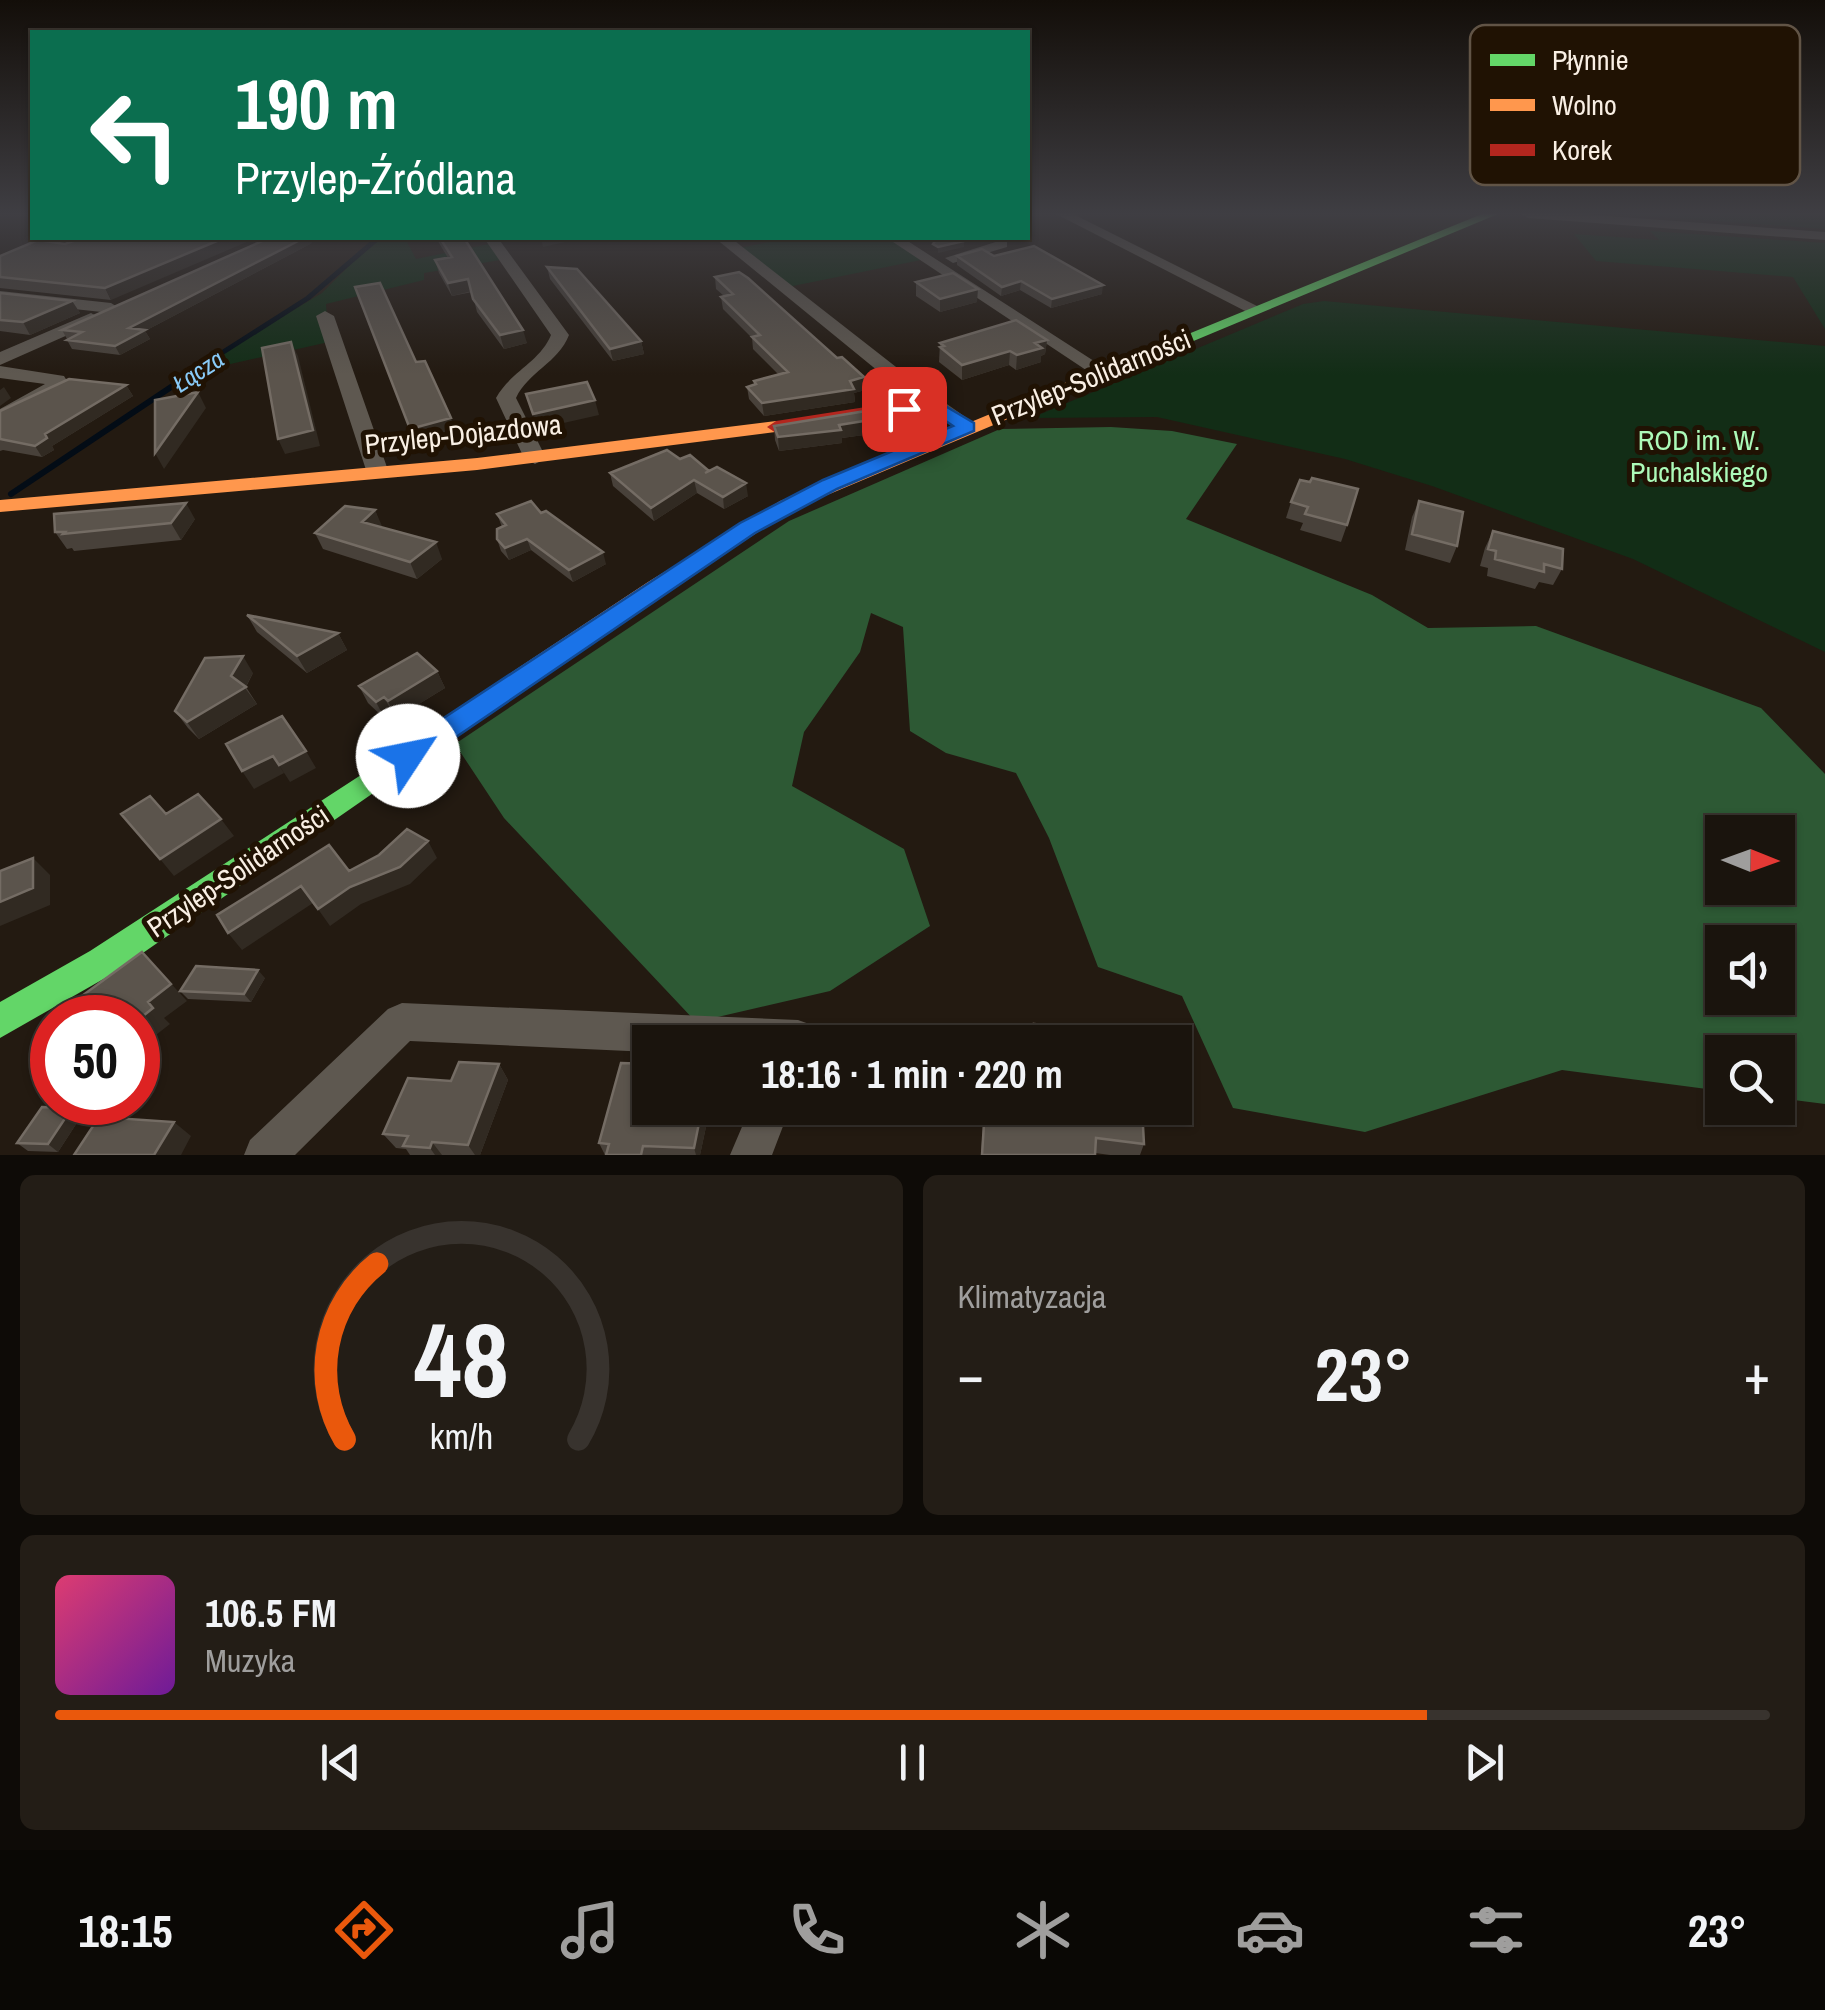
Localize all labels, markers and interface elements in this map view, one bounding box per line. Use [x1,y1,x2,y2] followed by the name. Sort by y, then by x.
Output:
[1470,25,1800,185] legend
[1552,41,1629,79] text: Płynnie
[235,57,398,151] text: 190 m
[70,70,200,200] icon: left
[1552,86,1617,124] text: Wolno
[1552,131,1612,169] text: Korek
[235,147,516,208] text: Przylep-Źródlana
[986,320,1196,434] street label: Przylep-Solidarności
[165,342,230,401] water label: Łącza
[862,367,947,452] pin
[877,382,932,437] icon: arrive
[363,405,564,463] street label: Przylep-Dojazdowa
[1630,421,1768,491] park label: ROD im. W. Puchalskiego
[356,704,460,808] position arrow
[140,796,336,946] street label: Przylep-Solidarności
[1705,815,1795,905] north arrow
[1705,815,1795,1125] map controls
[1705,925,1795,1015] button: sound
[30,995,160,1125] speed limit sign: 50
[1705,1035,1795,1125] button: search
[761,1049,1063,1100] text: 18:16 · 1 min · 220 m
[958,1275,1106,1318] text: Klimatyzacja
[414,1289,509,1429] text: 48
[1315,1323,1413,1424] text: 23°
[958,1337,984,1411] text: −
[1744,1337,1770,1411] text: +
[429,1412,493,1460] text: km/h
[205,1588,337,1639] text: 106.5 FM
[205,1639,295,1682] text: Muzyka
[313,1735,368,1790] icon: previous
[885,1735,940,1790] icon: pause
[1457,1735,1512,1790] icon: next
[329,1895,399,1965] icon: directions
[555,1895,625,1965] icon: music
[782,1895,852,1965] icon: phone
[1008,1895,1078,1965] icon: climate
[1235,1895,1305,1965] icon: car
[1461,1895,1531,1965] icon: filters
[78,1900,173,1961] text: 18:15
[1688,1900,1747,1961] text: 23°

